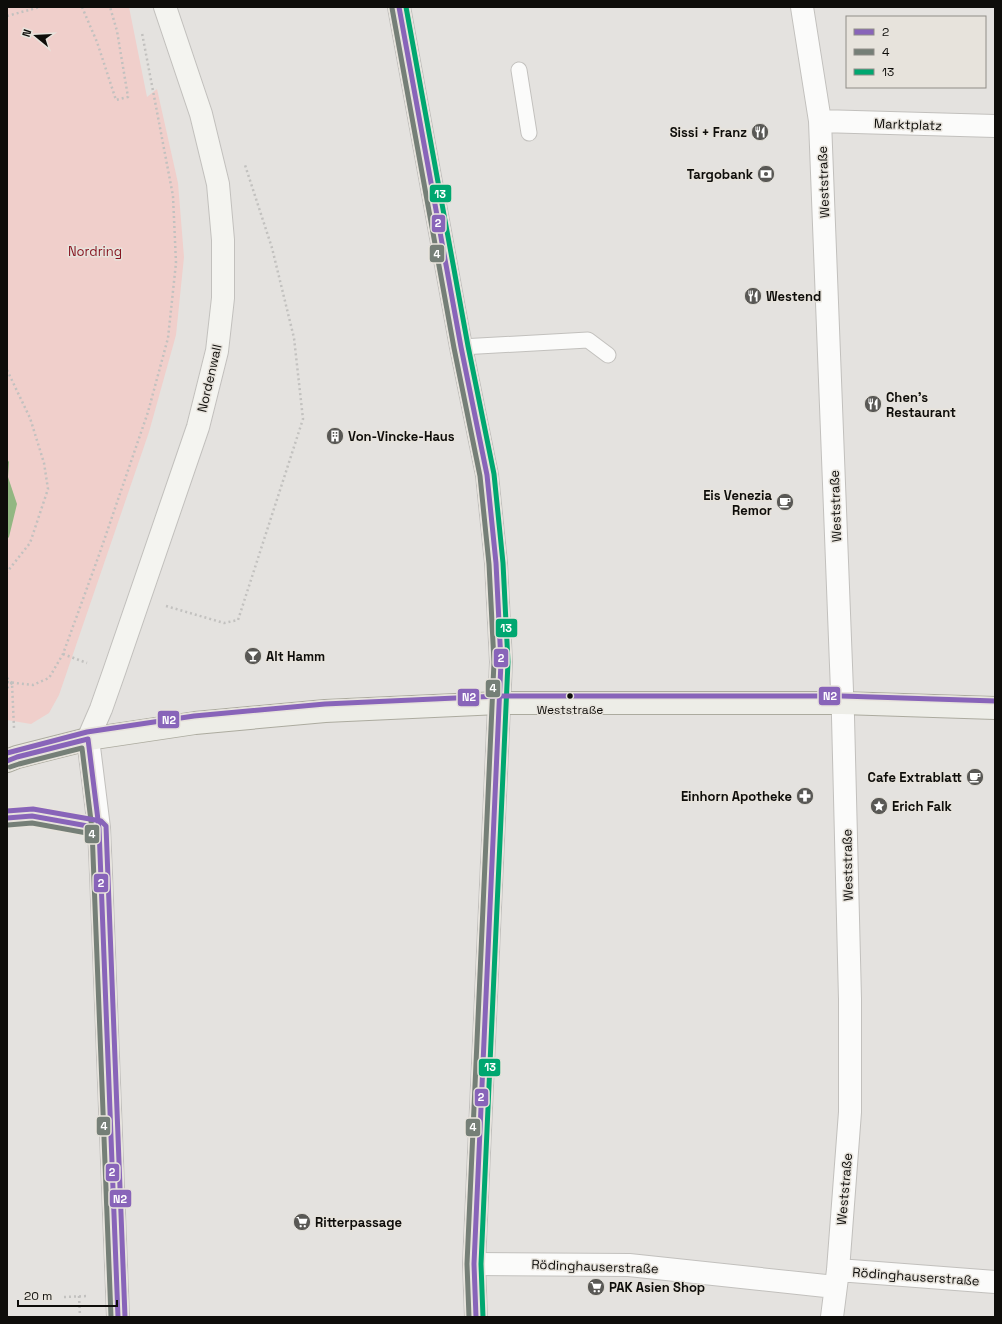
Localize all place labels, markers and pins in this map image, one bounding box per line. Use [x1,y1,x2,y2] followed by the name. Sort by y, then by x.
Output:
[750,122,770,142] restaurant icon: Sissi + Franz
[670,124,747,141] place label: Sissi + Franz
[756,164,776,184] bank icon: Targobank
[687,166,754,183] place label: Targobank
[743,286,763,306] restaurant icon: Westend
[766,288,821,305] place label: Westend
[886,389,956,421] place label: Chen's Restaurant
[863,394,883,414] restaurant icon: Chen's Restaurant
[325,426,345,446] building icon: Von-Vincke-Haus
[348,428,455,445] place label: Von-Vincke-Haus
[703,487,772,519] place label: Eis Venezia Remor
[775,492,795,512] cafe icon: Eis Venezia Remor
[243,646,263,666] bar icon: Alt Hamm
[266,648,325,665] place label: Alt Hamm
[565,691,575,701] marker: Weststraße
[537,702,603,718] place label: Weststraße
[965,767,985,787] cafe icon: Cafe Extrablatt
[868,769,962,786] place label: Cafe Extrablatt
[795,786,815,806] pharmacy icon: Einhorn Apotheke
[681,788,792,805] place label: Einhorn Apotheke
[869,796,889,816] place icon: Erich Falk
[892,798,953,815] place label: Erich Falk
[292,1212,312,1232] supermarket icon: Ritterpassage
[315,1214,402,1231] place label: Ritterpassage
[586,1277,606,1297] supermarket icon: PAK Asien Shop
[609,1279,705,1296] place label: PAK Asien Shop

